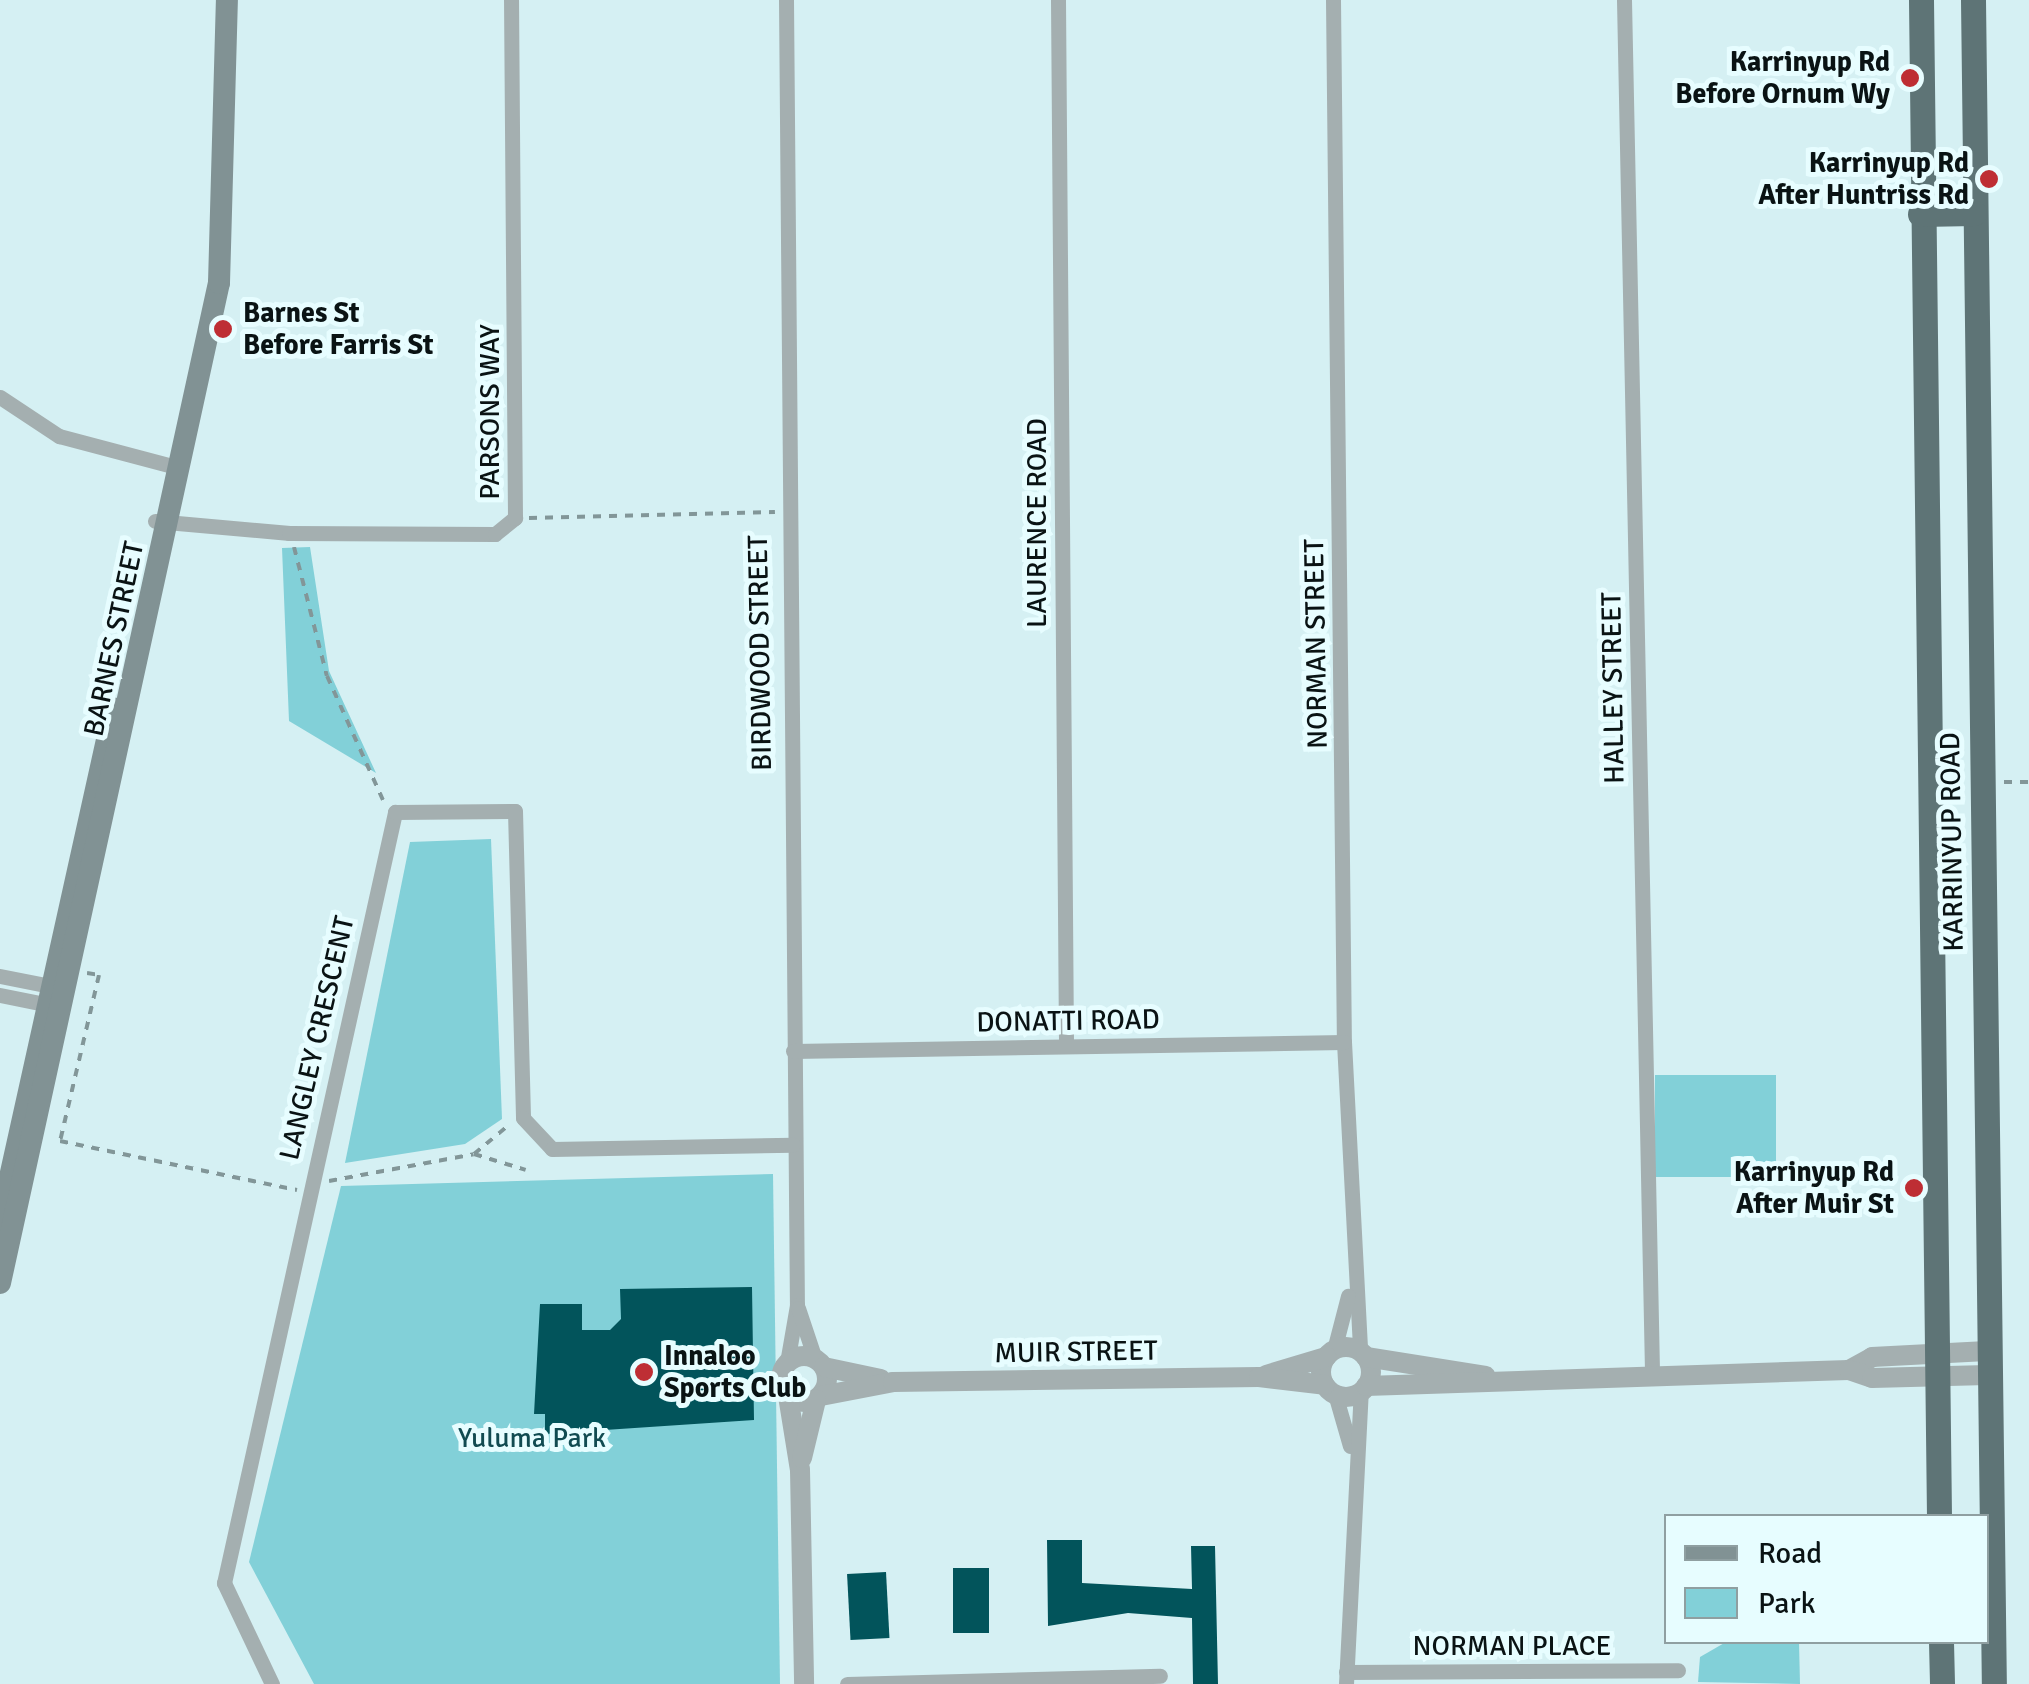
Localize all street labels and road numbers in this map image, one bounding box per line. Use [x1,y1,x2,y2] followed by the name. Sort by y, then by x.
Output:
[473,324,507,500] street label: PARSONS WAY
[1020,418,1054,628] street label: LAURENCE ROAD
[741,535,779,771] street label: BIRDWOOD STREET
[77,539,151,739] street label: BARNES STREET
[1297,539,1335,749] street label: NORMAN STREET
[1595,592,1631,784] street label: HALLEY STREET
[1933,732,1971,952] street label: KARRINYUP ROAD
[273,913,361,1163] street label: LANGLEY CRESCENT
[976,1003,1160,1039] street label: DONATTI ROAD
[994,1334,1158,1370] street label: MUIR STREET
[1413,1629,1611,1663] street label: NORMAN PLACE

